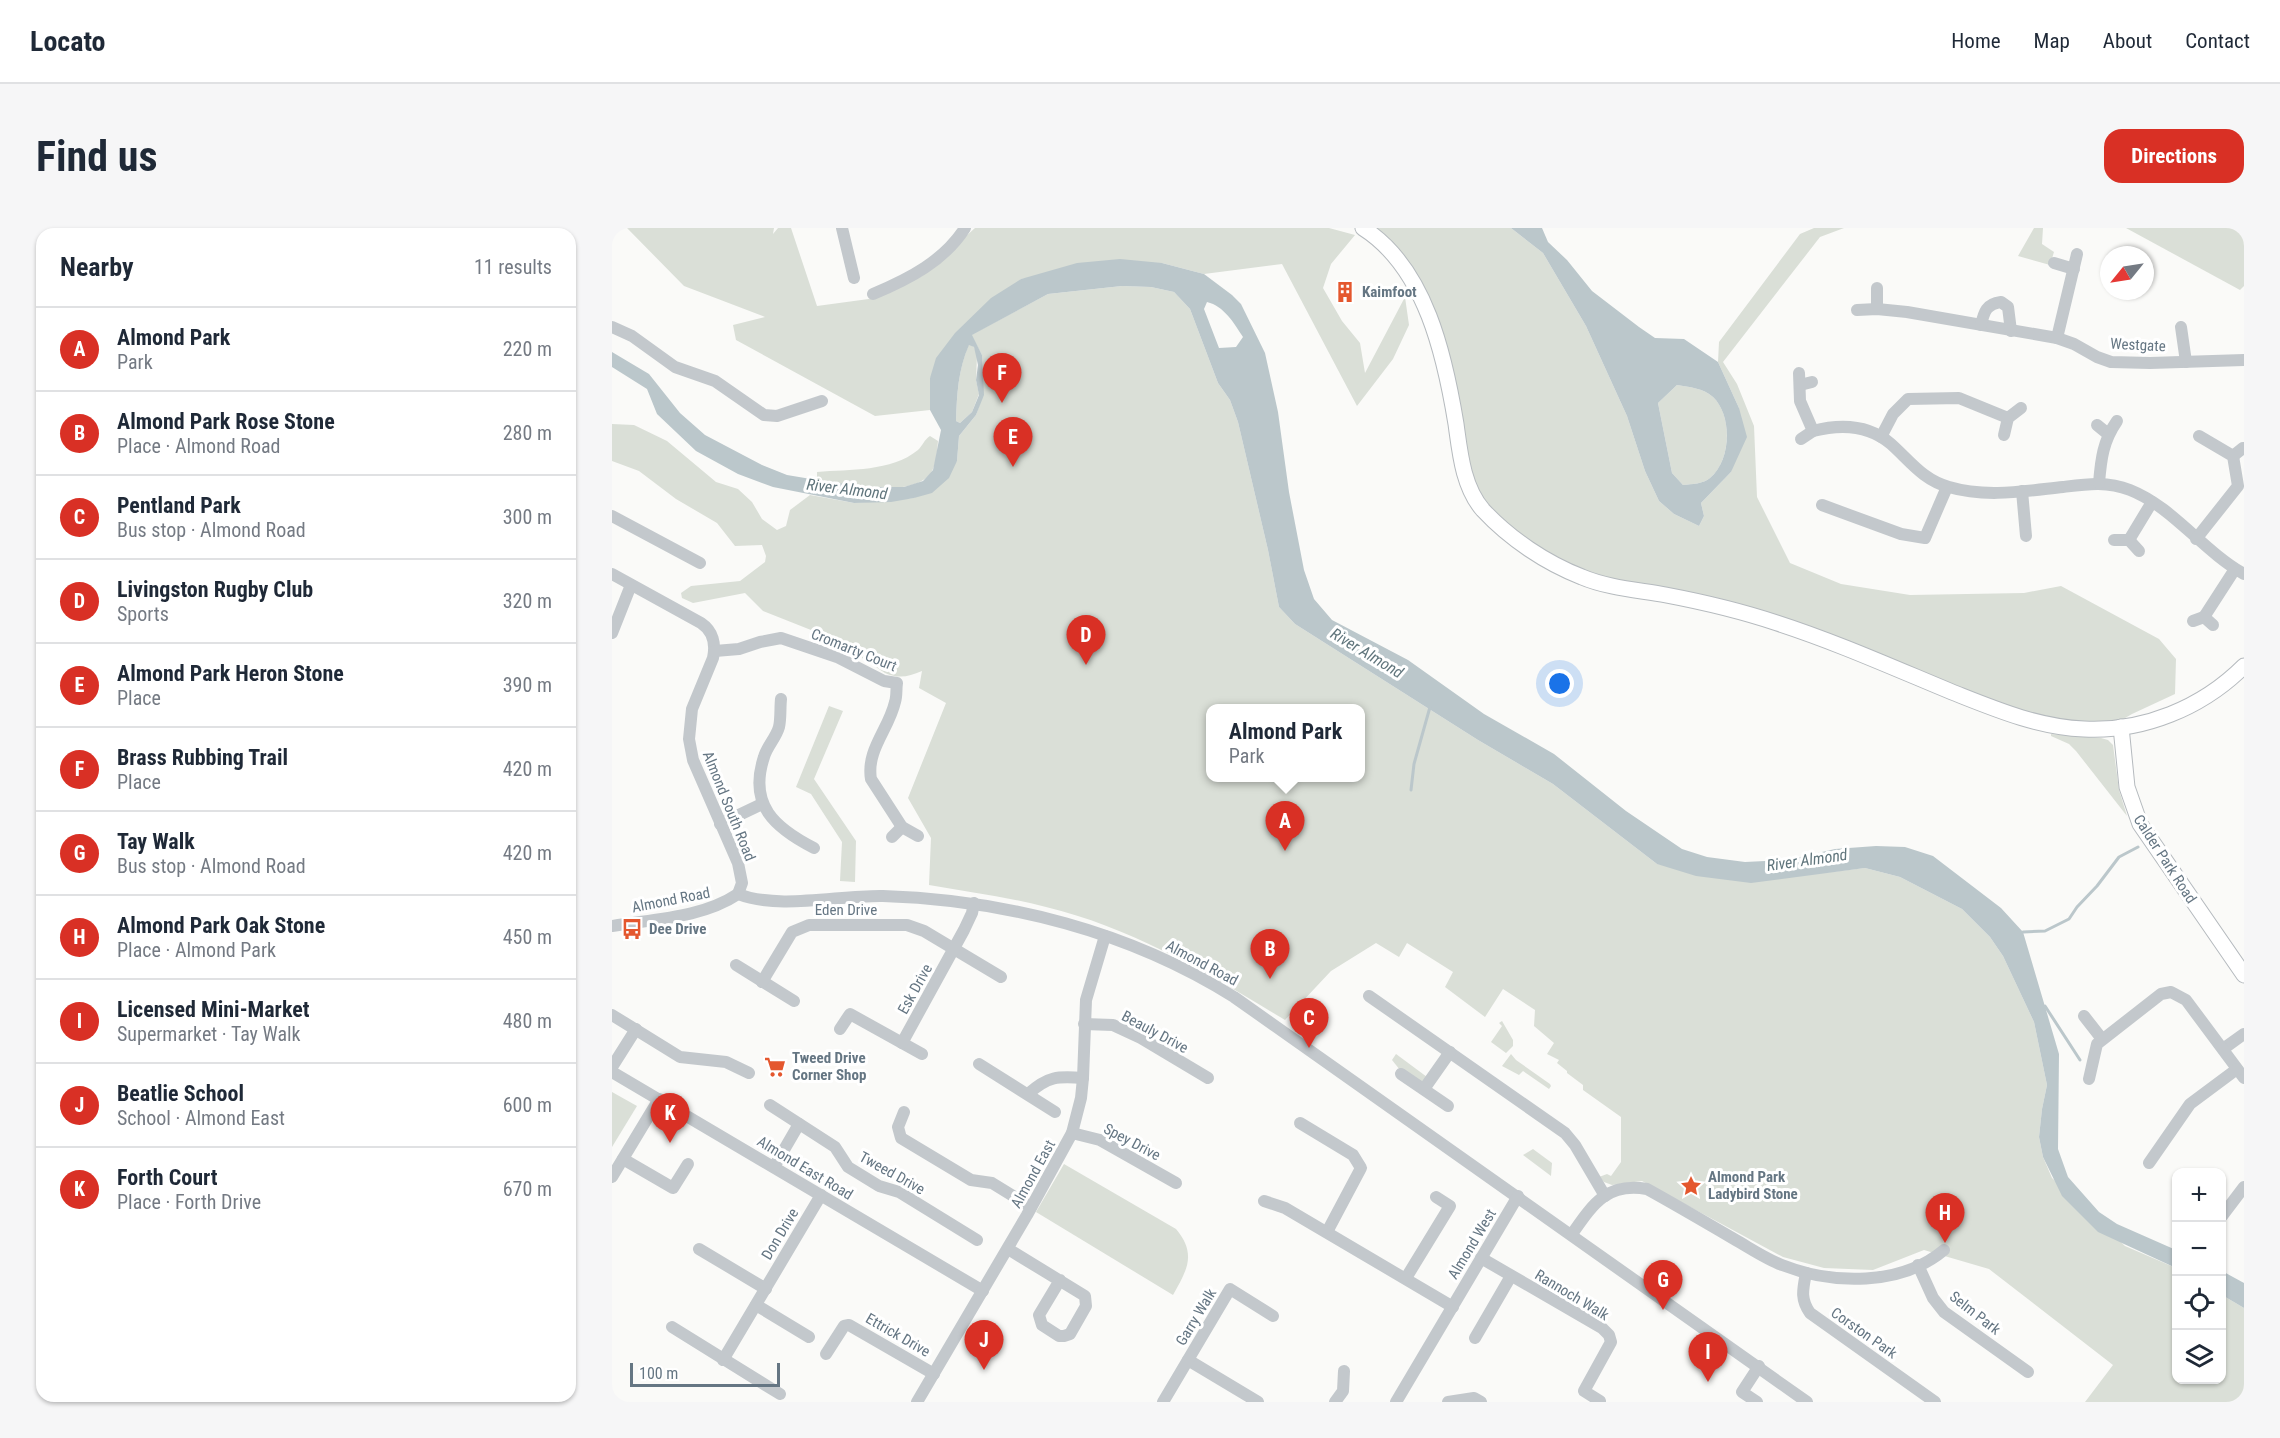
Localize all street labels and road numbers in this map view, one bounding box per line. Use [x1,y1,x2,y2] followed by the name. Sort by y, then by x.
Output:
[2110,335,2166,355] street label: Westgate
[809,625,899,675] street label: Cromarty Court
[699,748,759,864] street label: Almond South Road
[2130,811,2200,907] street label: Calder Park Road
[630,884,712,916] street label: Almond Road
[815,901,877,919] street label: Eden Drive
[1163,936,1241,990] street label: Almond Road
[894,961,936,1017] street label: Esk Drive
[1119,1007,1191,1057] street label: Beauly Drive
[1101,1120,1163,1164] street label: Spey Drive
[754,1132,856,1204] street label: Almond East Road
[1007,1137,1059,1211] street label: Almond East
[856,1148,928,1198] street label: Tweed Drive
[758,1205,802,1263] street label: Don Drive
[1444,1206,1500,1282] street label: Almond West
[1532,1266,1613,1324] street label: Rannoch Walk
[1172,1285,1220,1349] street label: Garry Walk
[1946,1288,2004,1339] street label: Selm Park
[1827,1304,1901,1363] street label: Corston Park
[863,1309,933,1361] street label: Ettrick Drive

